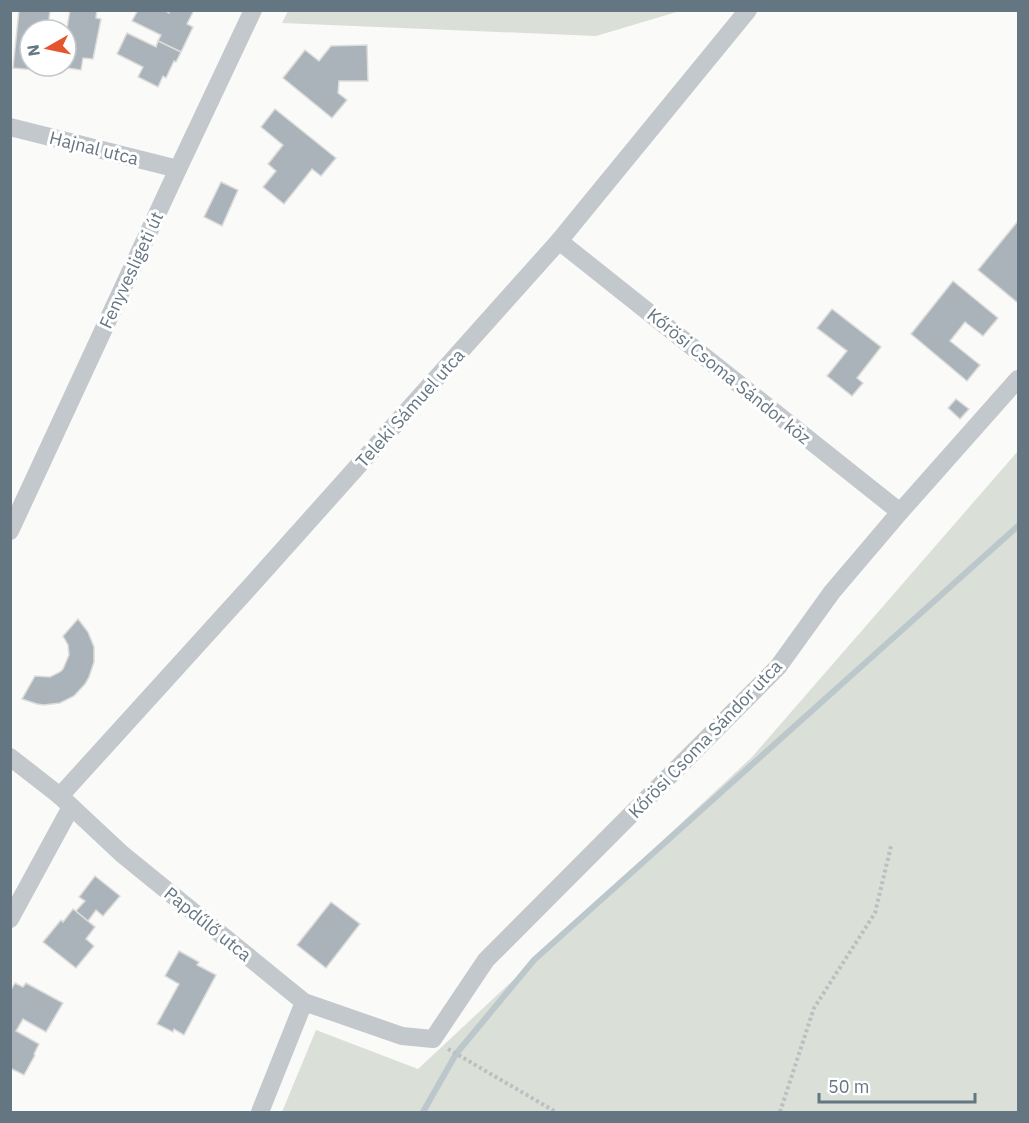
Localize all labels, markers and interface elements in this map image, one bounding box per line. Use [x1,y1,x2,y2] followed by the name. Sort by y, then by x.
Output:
[18,18,78,78] north arrow
[22,43,44,58] text: N
[47,126,141,170] street label: Hajnal utca
[94,208,168,332] street label: Fenyvesligeti út
[643,303,815,449] street label: Kőrösi Csoma Sándor köz
[351,343,470,472] street label: Teleki Sámuel utca
[623,655,787,823] street label: Kőrösi Csoma Sándor utca
[160,882,257,966] street label: Papdűlő utca
[819,1066,975,1104] scale bar
[828,1075,870,1098] text: 50 m

